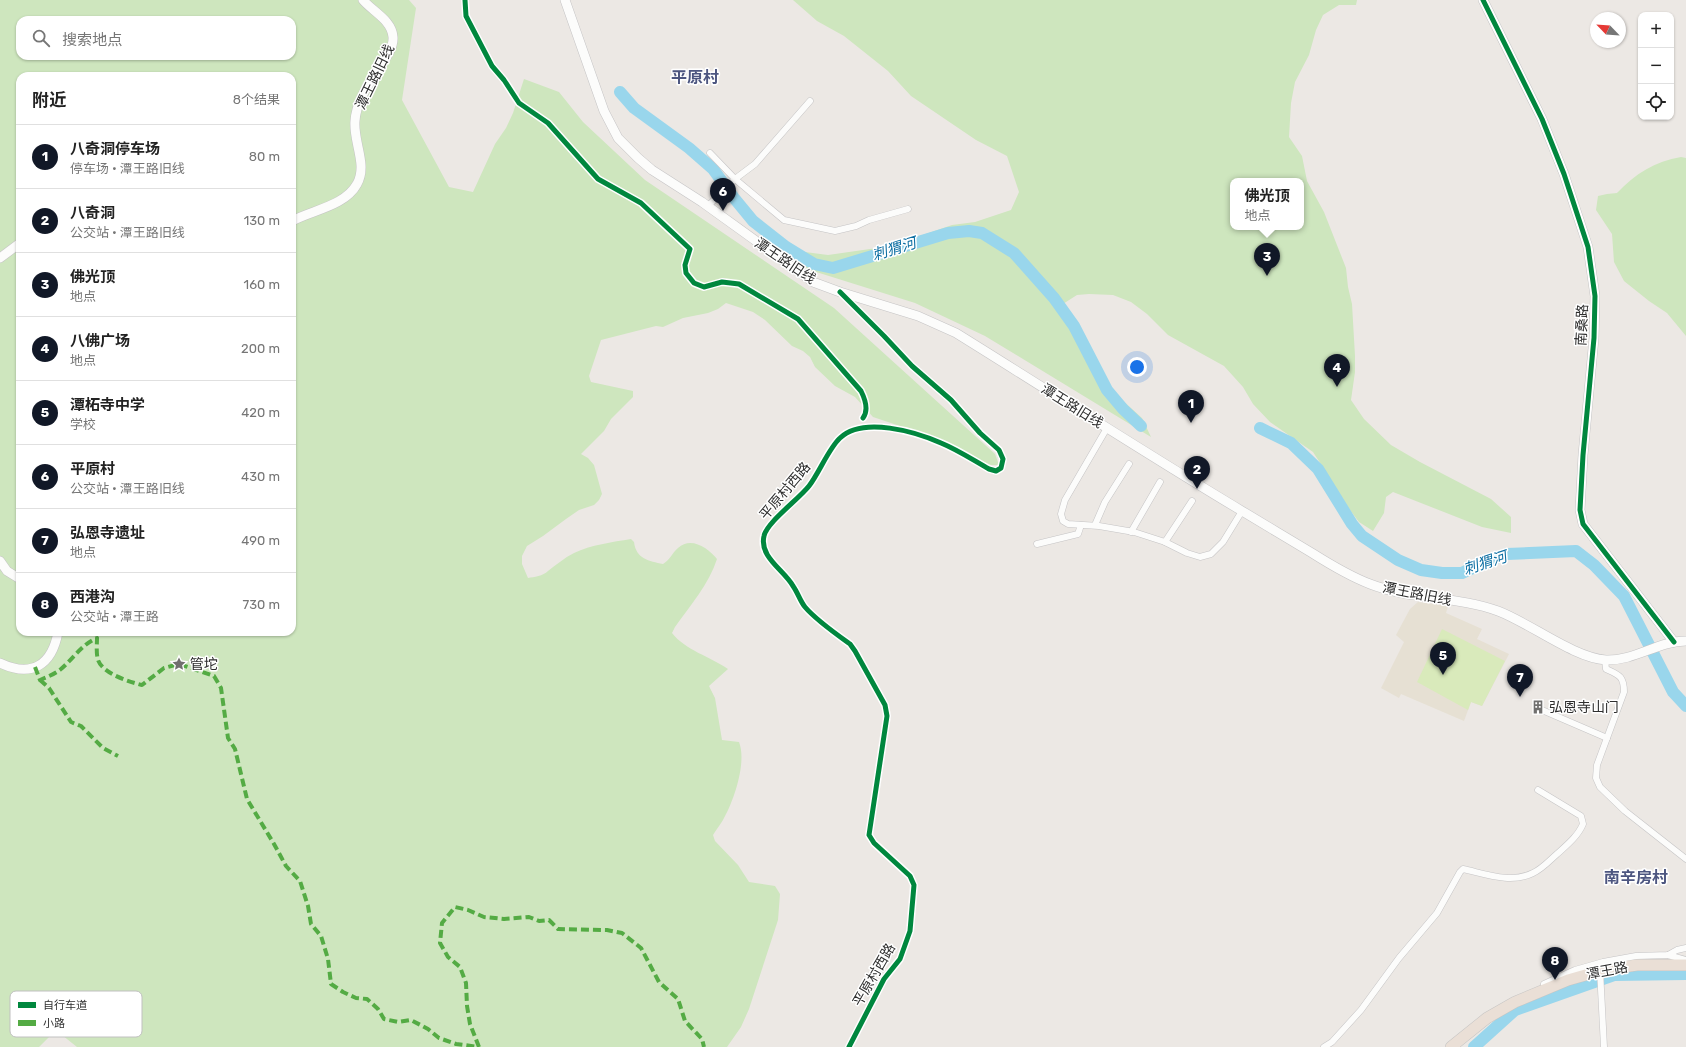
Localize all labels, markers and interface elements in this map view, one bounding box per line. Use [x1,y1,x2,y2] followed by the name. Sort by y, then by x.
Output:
[1590,12,1626,48] north arrow
[1638,12,1674,120] map controls
[1638,12,1674,48] button: +
[16,16,296,60] search box
[30,27,52,49] icon: search
[62,31,122,49] text: 搜索地点
[352,42,398,112] street label: 潭王路旧线
[1638,48,1674,84] button: −
[671,68,719,87] district label: 平原村
[1638,84,1674,120] button: locate
[32,90,66,110] text: 附近
[233,92,280,107] text: 8个结果
[70,140,160,158] text: 八奇洞停车场
[42,149,48,164] text: 1
[249,149,280,164] text: 80 m
[70,161,185,176] text: 停车场 · 潭王路旧线
[710,178,736,211] pin: 6
[1230,178,1304,230] popup
[1244,187,1290,205] text: 佛光顶
[70,204,115,222] text: 八奇洞
[1244,208,1271,223] text: 地点
[41,213,49,228] text: 2
[244,213,280,228] text: 130 m
[70,225,185,240] text: 公交站 · 潭王路旧线
[870,233,921,264] water label: 刺猬河
[751,234,819,288] street label: 潭王路旧线
[1254,243,1280,276] pin: 3
[70,268,115,286] text: 佛光顶
[41,277,49,292] text: 3
[244,277,280,292] text: 160 m
[70,289,96,304] text: 地点
[1572,304,1592,346] street label: 南桑路
[70,332,130,350] text: 八佛广场
[41,341,49,356] text: 4
[241,341,280,356] text: 200 m
[70,353,96,368] text: 地点
[1324,354,1350,387] pin: 4
[1127,357,1147,377] your location
[1038,380,1106,432] street label: 潭王路旧线
[1178,390,1204,423] pin: 1
[70,396,145,414] text: 潭柘寺中学
[41,405,49,420] text: 5
[241,405,280,420] text: 420 m
[70,417,96,432] text: 学校
[1184,456,1210,489] pin: 2
[756,459,814,523] street label: 平原村西路
[70,460,115,478] text: 平原村
[41,469,49,484] text: 6
[241,469,280,484] text: 430 m
[70,481,185,496] text: 公交站 · 潭王路旧线
[70,524,145,542] text: 弘恩寺遗址
[41,533,49,548] text: 7
[241,533,280,548] text: 490 m
[70,545,96,560] text: 地点
[1461,547,1512,579] water label: 刺猬河
[1381,579,1453,609] street label: 潭王路旧线
[70,588,115,606] text: 西港沟
[41,597,49,612] text: 8
[243,597,280,612] text: 730 m
[70,609,159,624] text: 公交站 · 潭王路
[1430,642,1456,675] pin: 5
[171,656,187,672] place icon: 管坨
[190,656,218,673] place label: 管坨
[1507,664,1533,697] pin: 7
[1530,699,1546,715] building icon: 弘恩寺山门
[1549,699,1619,716] place label: 弘恩寺山门
[1604,868,1668,887] district label: 南辛房村
[849,940,899,1010] street label: 平原村西路
[1542,947,1568,980] pin: 8
[1585,959,1629,983] street label: 潭王路
[10,991,142,1037] legend
[43,999,87,1012] text: 自行车道
[43,1017,65,1030] text: 小路

